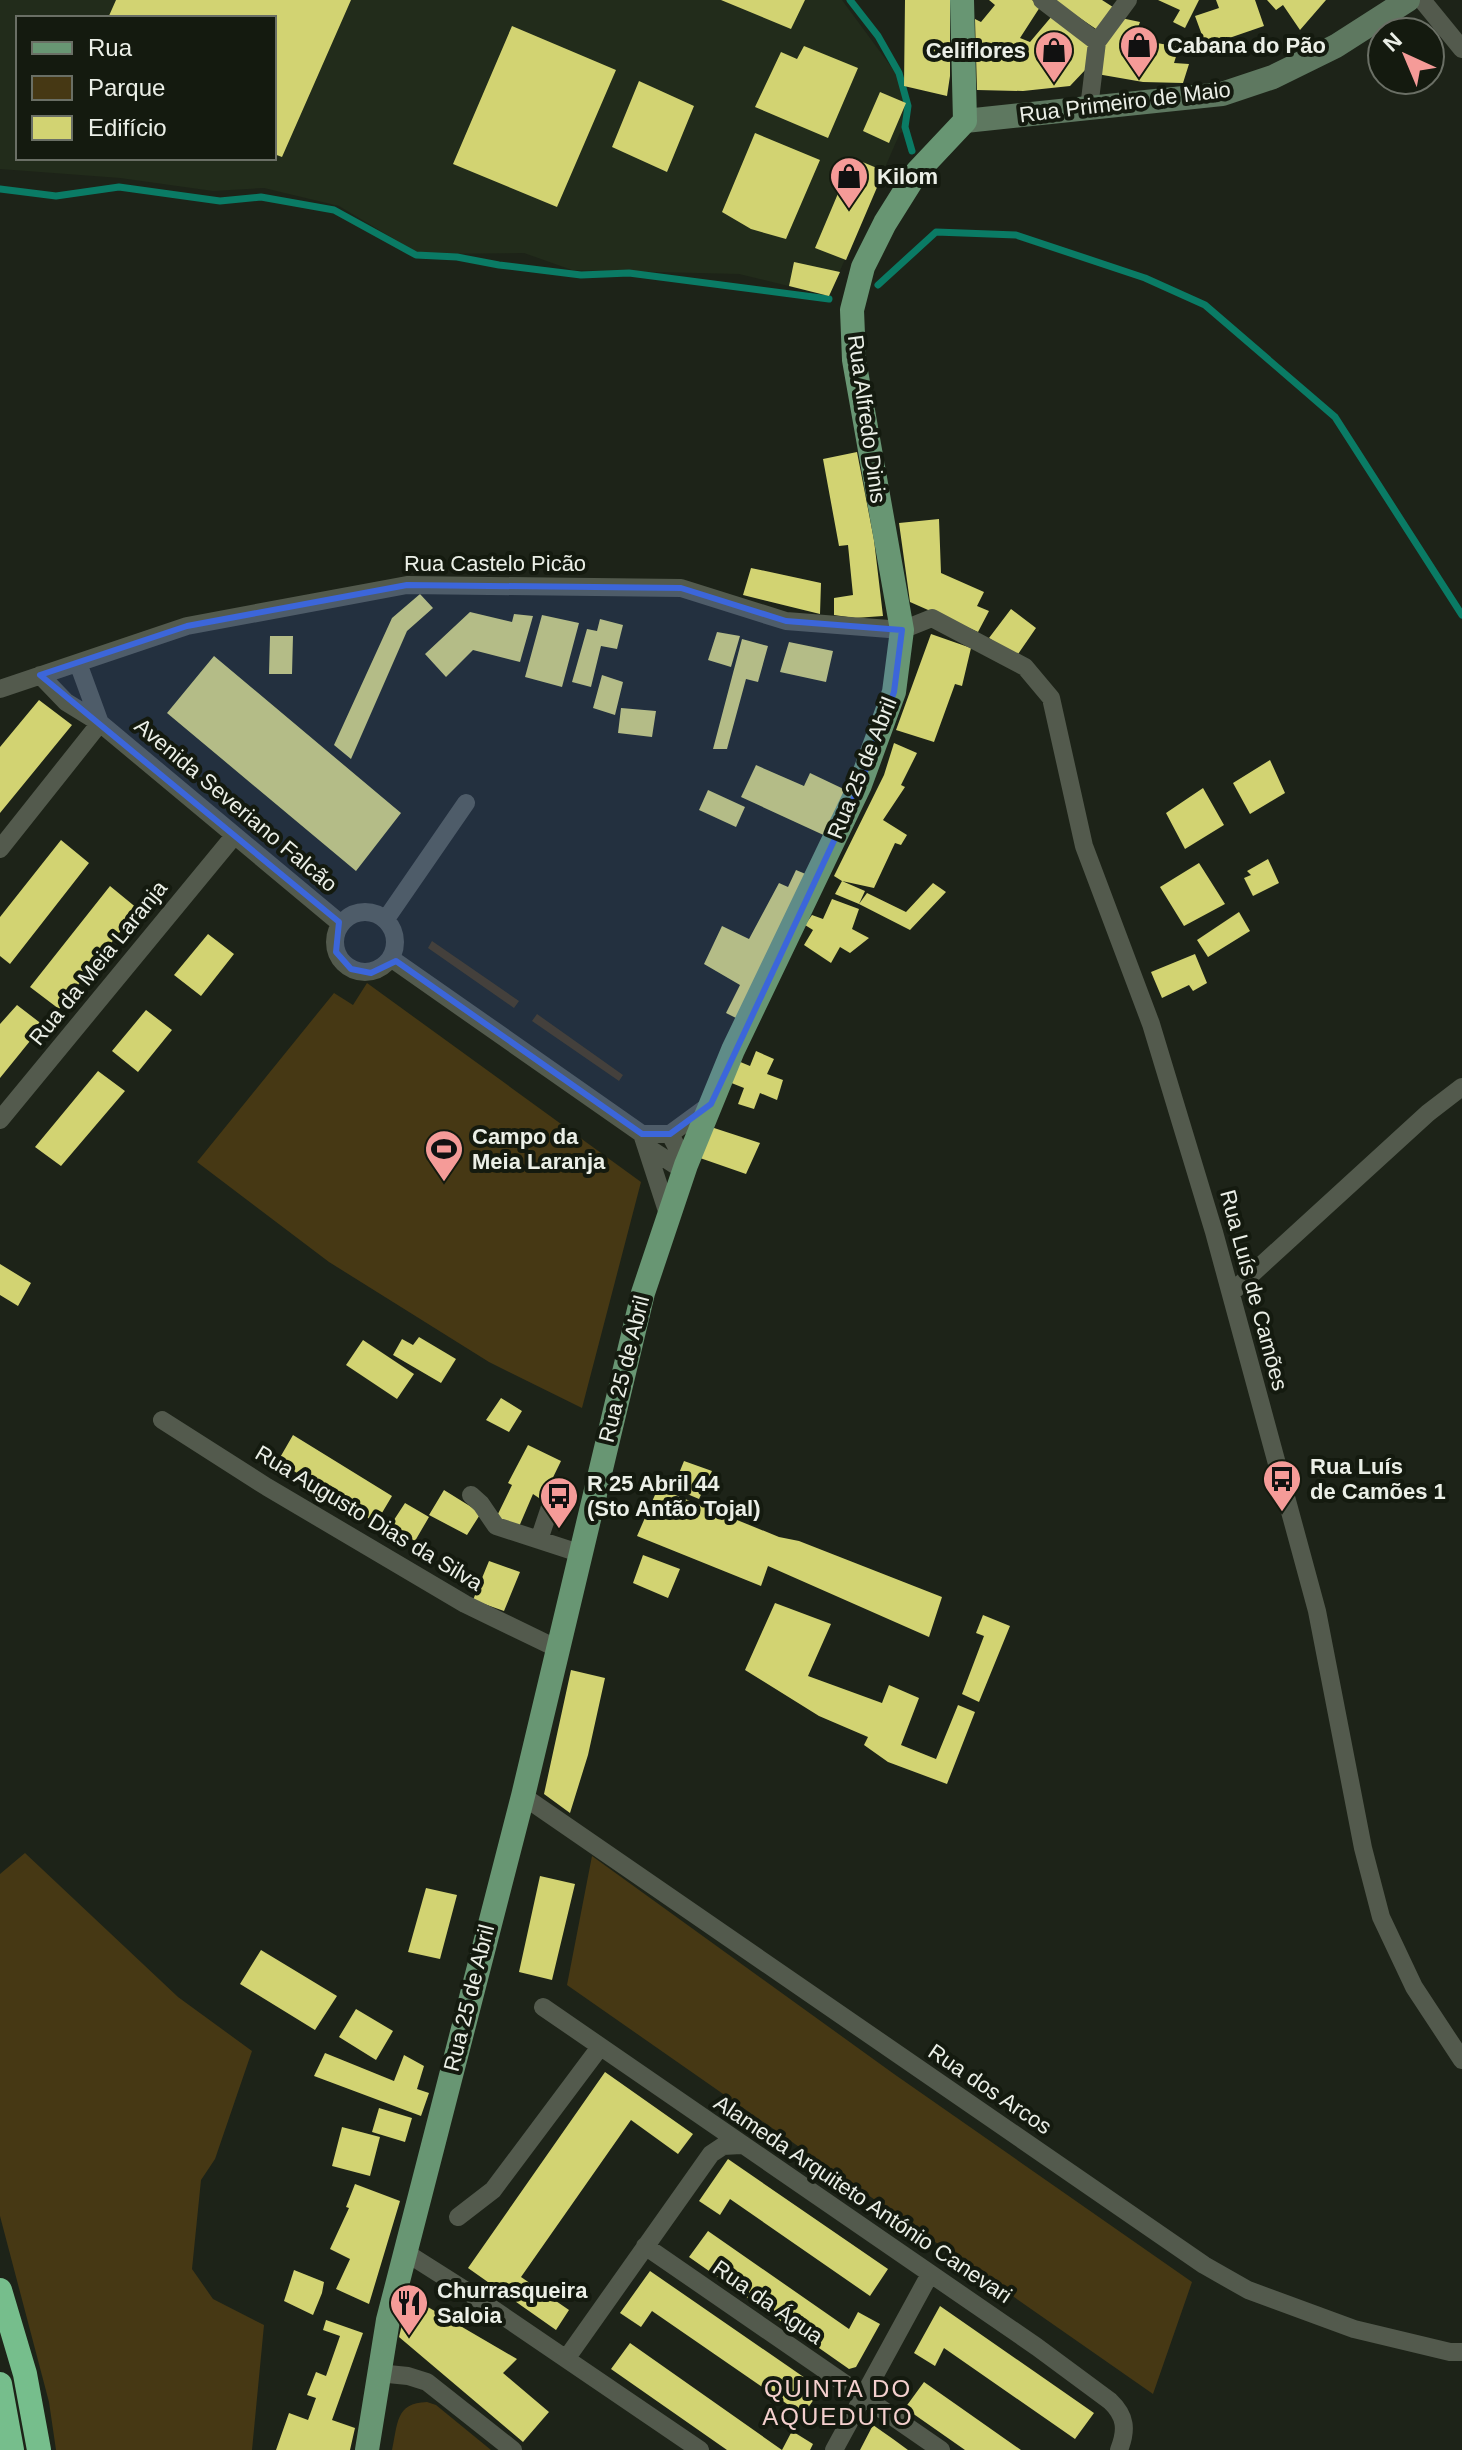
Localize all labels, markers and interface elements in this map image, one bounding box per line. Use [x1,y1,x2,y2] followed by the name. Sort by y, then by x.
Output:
[16,16,276,160] legend
[1366,16,1446,96] north arrow
[1118,24,1160,79] shop icon: Cabana do Pão
[1378,27,1407,56] text: N
[1033,29,1075,84] shop icon: Celiflores
[1167,33,1326,58] place label: Cabana do Pão
[88,34,133,61] text: Rua
[926,38,1026,63] place label: Celiflores
[88,74,165,101] text: Parque
[1018,77,1232,127] street label: Rua Primeiro de Maio
[88,114,167,141] text: Edifício
[828,155,870,210] shop icon: Kilom
[877,164,938,189] place label: Kilom
[843,333,891,505] street label: Rua Alfredo Dinis
[404,551,586,576] street label: Rua Castelo Picão
[822,694,902,842] street label: Rua 25 de Abril
[130,713,342,897] street label: Avenida Severiano Falcão
[24,875,172,1050] street label: Rua da Meia Laranja
[472,1124,606,1174] place label: Campo da Meia Laranja
[423,1128,465,1183] sports icon: Campo da Meia Laranja
[1215,1187,1293,1393] street label: Rua Luís de Camões
[594,1293,654,1445] street label: Rua 25 de Abril
[251,1440,488,1596] street label: Rua Augusto Dias da Silva
[1310,1454,1446,1504] place label: Rua Luís de Camões 1
[1261,1458,1303,1513] bus stop icon: Rua Luís de Camões 1
[587,1471,761,1521] place label: R 25 Abril 44 (Sto Antão Tojal)
[538,1475,580,1530] bus stop icon: R 25 Abril 44 (Sto Antão Tojal)
[439,1922,499,2074] street label: Rua 25 de Abril
[924,2039,1056,2139] street label: Rua dos Arcos
[709,2090,1017,2308] street label: Alameda Arquiteto António Canevari
[708,2255,828,2350] street label: Rua da Água
[437,2278,588,2328] place label: Churrasqueira Saloia
[388,2282,430,2337] restaurant icon: Churrasqueira Saloia
[762,2375,914,2430] district label: QUINTA DO AQUEDUTO

